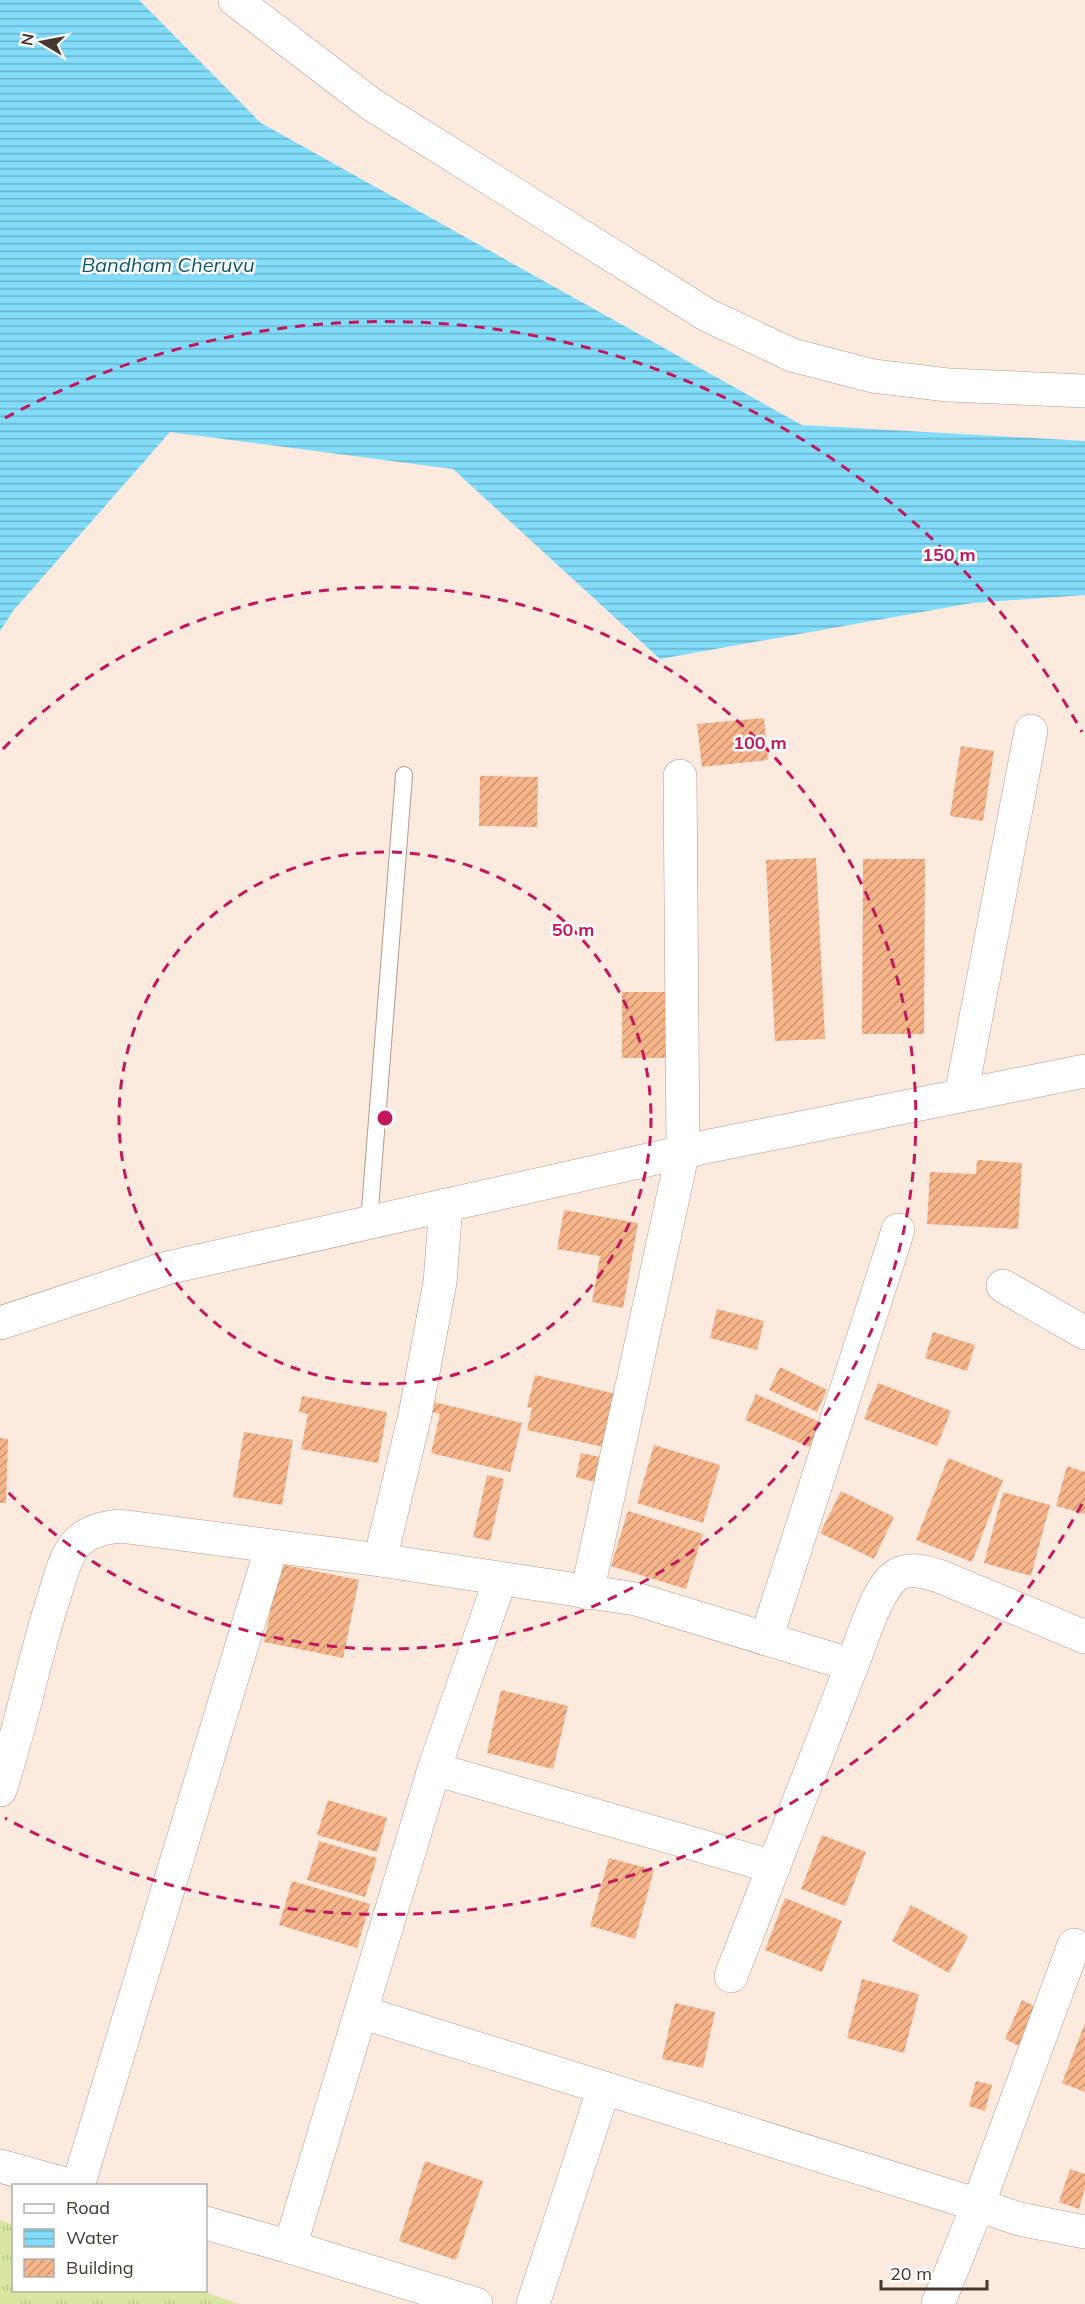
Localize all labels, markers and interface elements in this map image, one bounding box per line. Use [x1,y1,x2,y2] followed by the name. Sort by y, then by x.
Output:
[12,12,72,72] north arrow
[16,32,38,47] text: N
[81,252,255,277] water label: Bandham Cheruvu
[922,543,976,566] text: 150 m
[733,731,787,754] text: 100 m
[552,918,594,941] text: 50 m
[375,1108,395,1128] centre of rings
[12,2184,207,2292] legend
[66,2196,110,2219] text: Road
[66,2226,119,2249] text: Water
[881,2253,988,2291] scale bar
[66,2256,134,2279] text: Building
[890,2262,932,2285] text: 20 m

